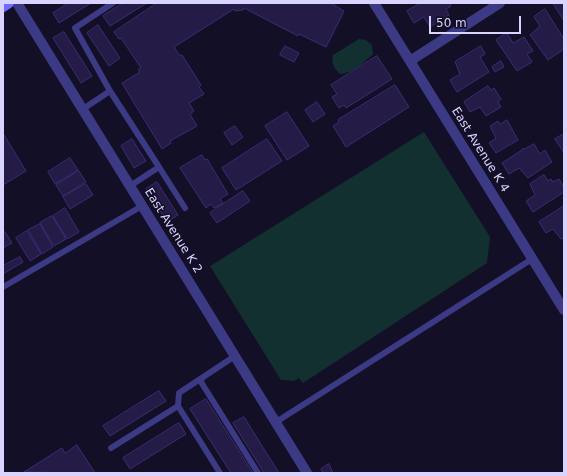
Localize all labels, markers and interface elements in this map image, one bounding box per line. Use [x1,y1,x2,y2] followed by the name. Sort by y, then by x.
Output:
[431,8,523,34] scale bar
[436,16,467,30] text: 50 m
[448,105,512,195] street label: East Avenue K 4
[141,186,205,276] street label: East Avenue K 2

